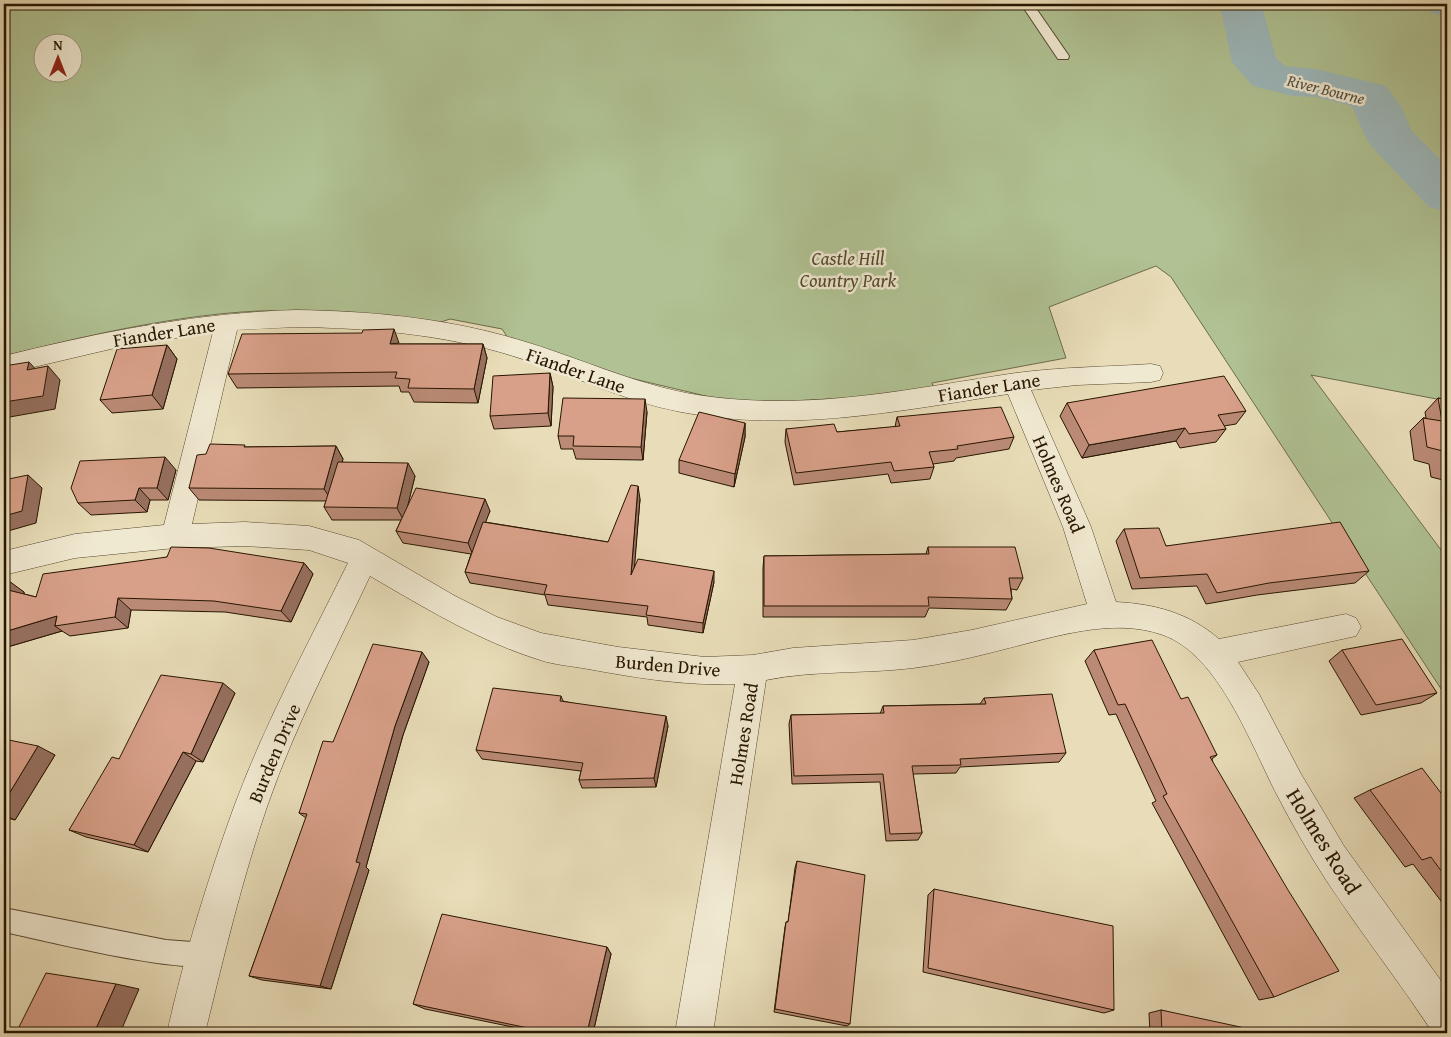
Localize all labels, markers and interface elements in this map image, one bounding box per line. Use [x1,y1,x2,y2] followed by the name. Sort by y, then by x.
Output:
[32,32,82,82] north arrow
[53,35,63,55] text: N
[1284,68,1368,110] water label: River Bourne
[800,244,896,294] park label: Castle Hill Country Park
[111,310,217,354] street label: Fiander Lane
[523,340,629,400] street label: Fiander Lane
[936,365,1042,409] street label: Fiander Lane
[1026,431,1092,538] street label: Holmes Road
[614,646,722,684] street label: Burden Drive
[721,680,765,787] street label: Holmes Road
[241,699,307,807] street label: Burden Drive
[1279,782,1369,901] street label: Holmes Road

